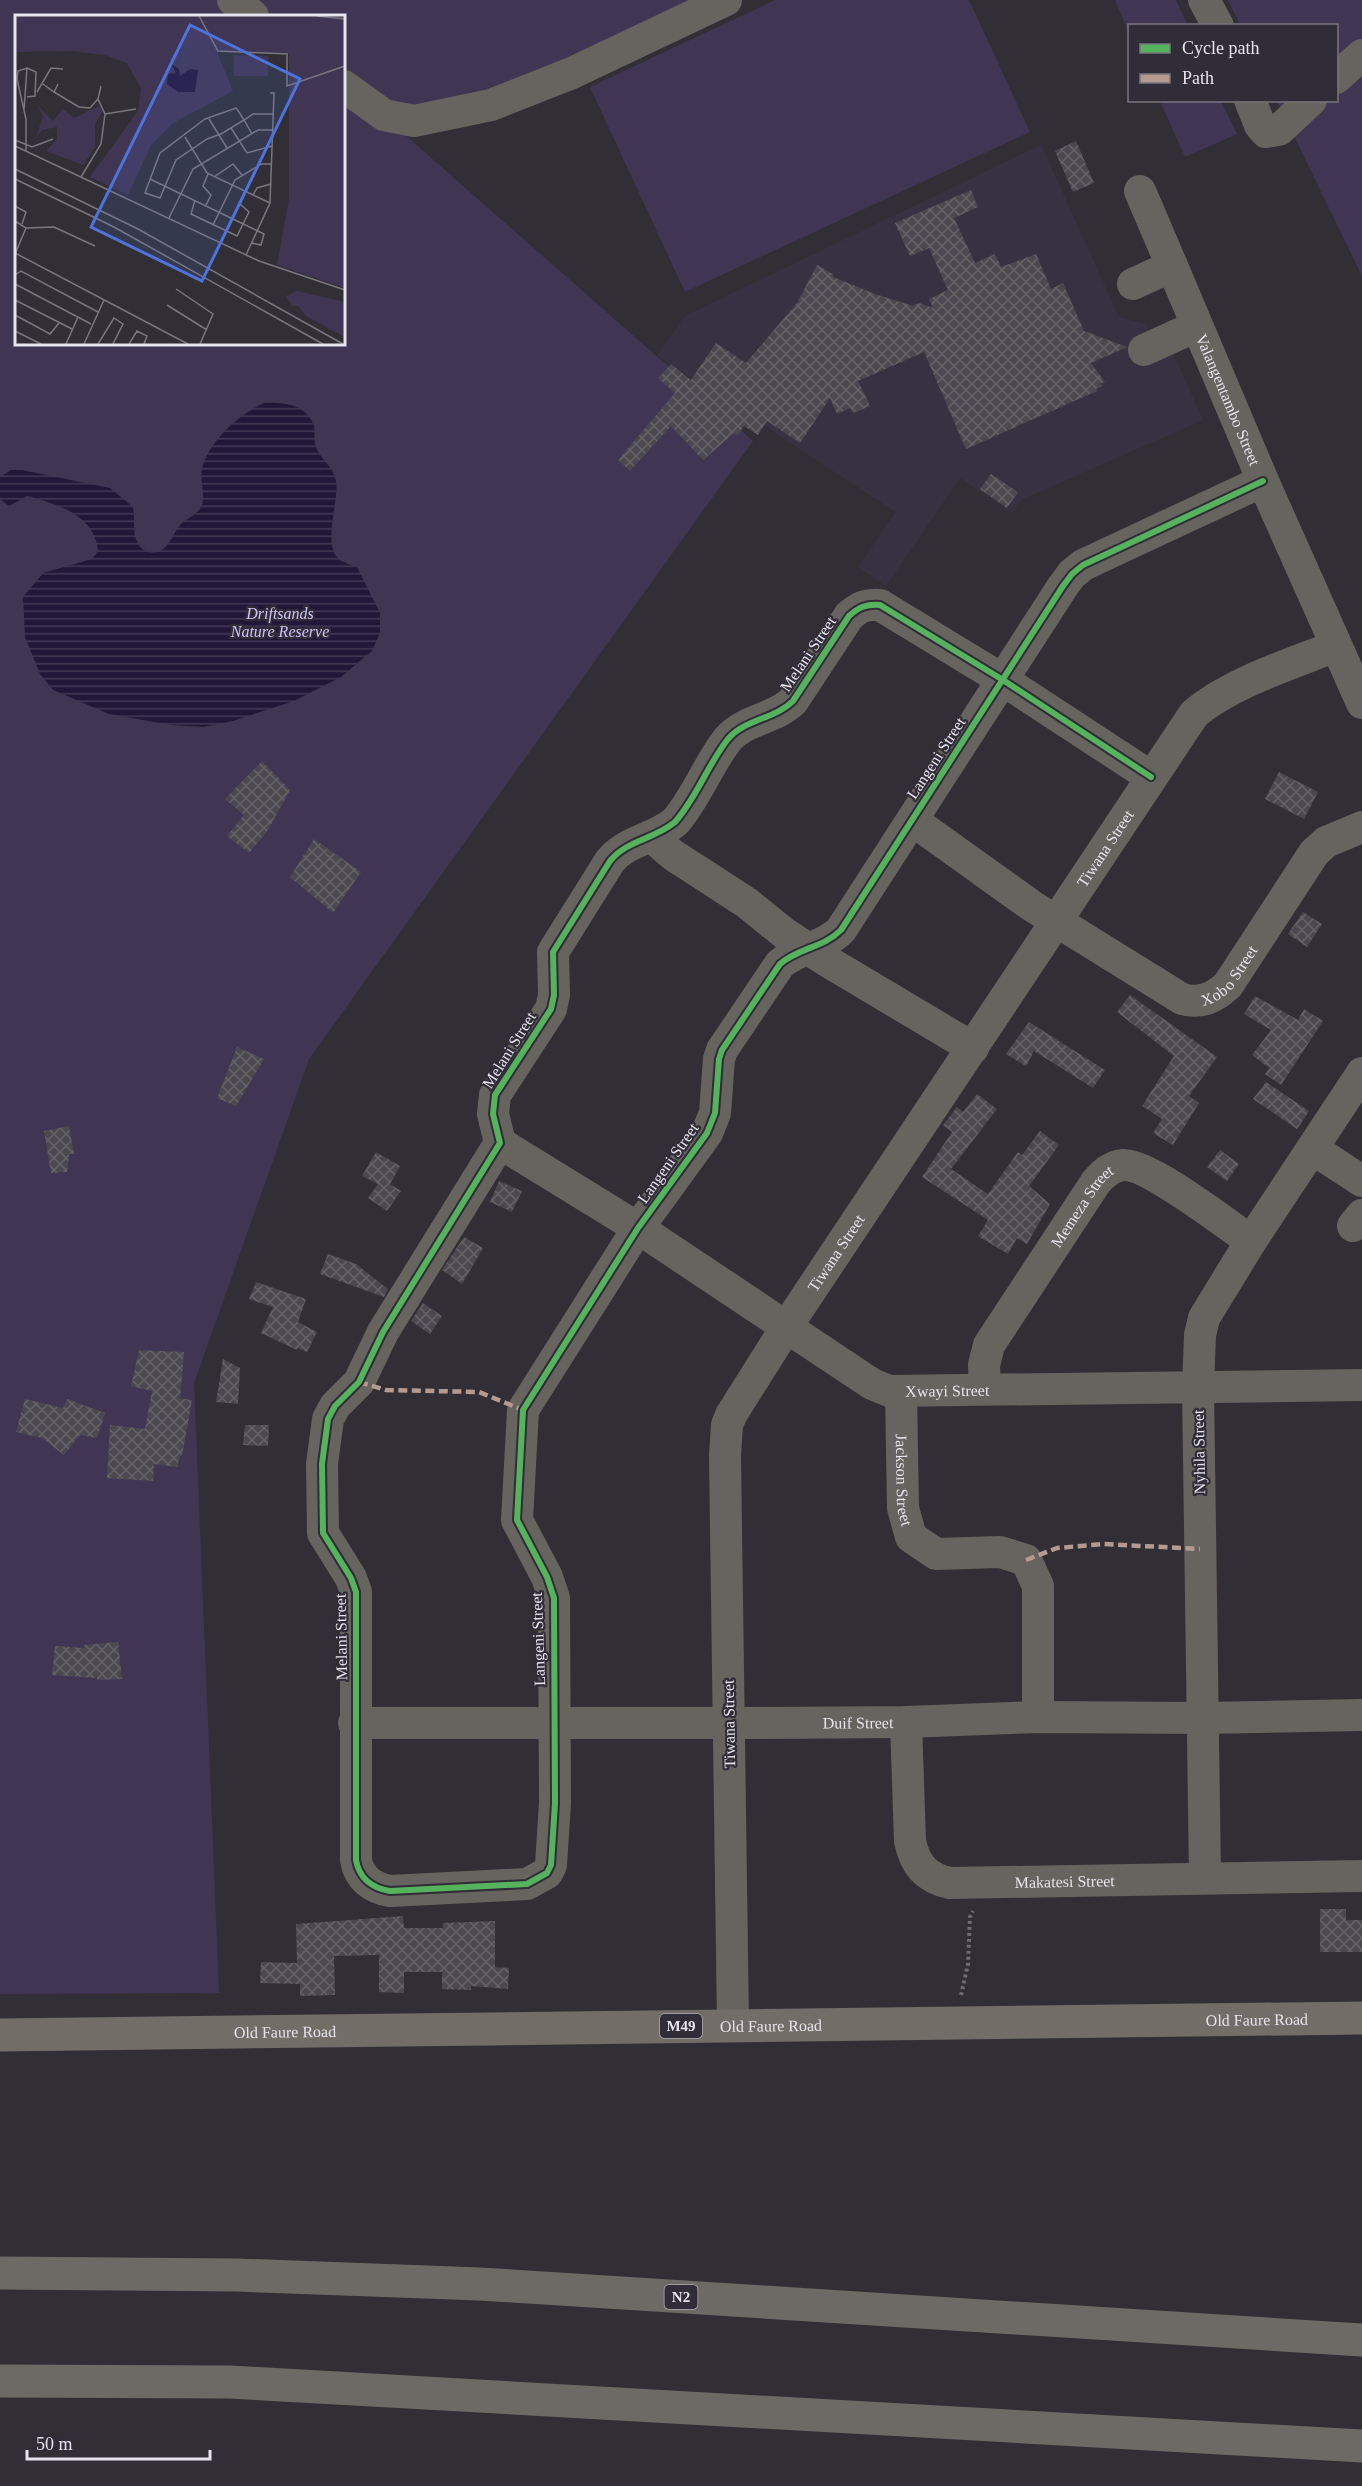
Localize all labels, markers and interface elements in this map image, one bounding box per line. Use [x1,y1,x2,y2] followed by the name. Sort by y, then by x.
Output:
[15,15,345,345] inset map
[1128,24,1338,102] legend
[1182,38,1259,58] text: Cycle path
[1182,68,1214,88] text: Path
[1193,331,1264,468] street label: Valangentambo Street
[230,605,329,640] park label: Driftsands Nature Reserve
[777,613,840,695] street label: Melani Street
[903,714,970,802] street label: Langeni Street
[1073,806,1137,890] street label: Tiwana Street
[1199,942,1260,1009] street label: Xobo Street
[479,1008,539,1091] street label: Melani Street
[634,1119,703,1207] street label: Langeni Street
[1047,1161,1116,1250] street label: Memeza Street
[804,1211,868,1294] street label: Tiwana Street
[905,1381,990,1400] street label: Xwayi Street
[1190,1409,1209,1495] street label: Nyhila Street
[893,1434,916,1528] street label: Jackson Street
[528,1591,549,1686] street label: Langeni Street
[332,1593,350,1680] street label: Melani Street
[720,1679,738,1769] street label: Tiwana Street
[823,1714,894,1731] street label: Duif Street
[1015,1872,1115,1890] street label: Makatesi Street
[1206,2010,1308,2028] street label: Old Faure Road
[660,2014,702,2038] road number: M49
[720,2016,822,2035] street label: Old Faure Road
[234,2022,336,2041] street label: Old Faure Road
[664,2285,698,2309] road number: N2
[27,2423,210,2461] scale bar
[36,2434,73,2454] text: 50 m

